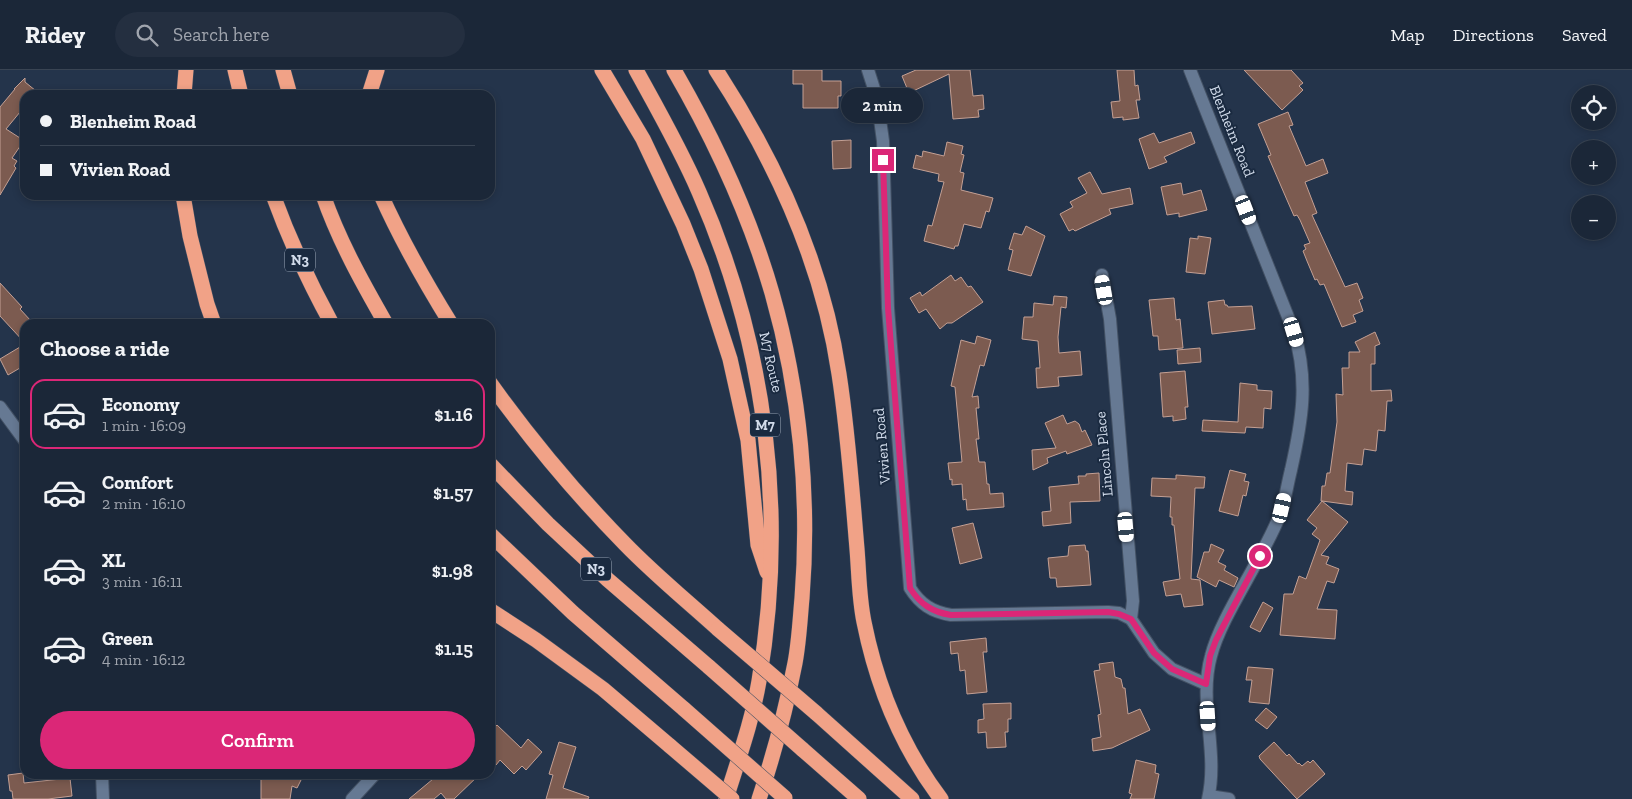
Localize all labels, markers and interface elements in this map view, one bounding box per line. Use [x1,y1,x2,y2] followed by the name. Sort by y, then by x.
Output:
[115,12,465,57] search box
[25,20,85,49] text: Ridey
[133,21,161,49] icon: search
[173,23,269,46] text: Search here
[1390,24,1425,46] text: Map
[1453,24,1534,46] text: Directions
[1562,24,1607,46] text: Saved
[1206,83,1259,180] street label: Blenheim Road
[1571,85,1616,240] map controls
[1571,85,1616,130] button: locate
[842,88,924,122] callout: 2 min
[862,96,902,115] text: 2 min
[70,110,196,133] text: Blenheim Road
[1571,140,1616,185] button: +
[872,149,894,171] route end
[70,158,170,181] text: Vivien Road
[1233,193,1258,227] car
[1571,195,1616,240] button: −
[285,248,315,272] road number: N3
[1094,274,1113,306] car
[1282,315,1305,349] car
[755,330,787,394] street label: M7 Route
[40,335,170,362] text: Choose a ride
[42,392,87,437] icon: car
[102,393,180,416] text: Economy
[434,403,473,426] text: $1.16
[870,406,894,486] street label: Vivien Road
[1091,411,1117,497] street label: Lincoln Place
[750,414,780,436] road number: M7
[102,416,186,435] text: 1 min · 16:09
[42,470,87,515] icon: car
[102,471,173,494] text: Comfort
[433,481,473,504] text: $1.57
[1271,492,1292,524] car
[102,494,186,513] text: 2 min · 16:10
[1117,511,1134,543] car
[1249,545,1271,567] route start
[42,548,87,593] icon: car
[102,549,125,572] text: XL
[581,558,611,580] road number: N3
[432,559,473,582] text: $1.98
[102,572,182,591] text: 3 min · 16:11
[42,626,87,671] icon: car
[102,627,153,650] text: Green
[435,637,473,660] text: $1.15
[102,650,185,669] text: 4 min · 16:12
[1199,701,1216,731] car
[40,711,475,769] button: Confirm

